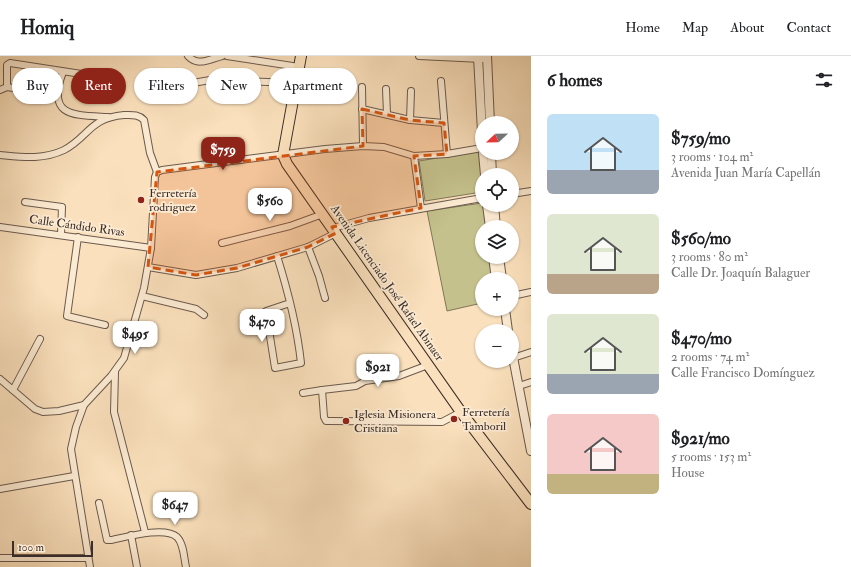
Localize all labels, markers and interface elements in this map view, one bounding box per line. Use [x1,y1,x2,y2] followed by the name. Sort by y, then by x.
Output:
[20,16,74,40] text: Homiq
[625,19,660,36] text: Home
[682,19,708,36] text: Map
[730,19,764,36] text: About
[786,19,831,36] text: Contact
[12,68,63,104] chip: Buy
[71,68,126,104] chip: Rent
[134,68,198,104] chip: Filters
[206,68,261,104] chip: New
[269,68,357,104] chip: Apartment
[813,69,835,91] icon: filters
[547,70,602,91] text: 6 homes
[475,116,519,160] north arrow
[475,116,519,368] map controls
[671,128,730,149] text: $759/mo
[579,130,627,178] icon: home
[199,137,247,171] pin: $759
[210,142,236,158] text: $759
[671,149,753,165] text: 3 rooms · 104 m²
[671,165,821,181] text: Avenida Juan María Capellán
[475,168,519,212] button: locate
[149,186,198,215] place label: Ferretería rodriguez
[246,188,294,222] pin: $560
[257,193,283,209] text: $560
[136,195,146,205] marker: Ferretería rodriguez
[327,201,447,364] street label: Avenida Licenciado José Rafael Abinaer
[28,212,126,240] street label: Calle Cándido Rivas
[475,220,519,264] button: layers
[671,228,731,249] text: $560/mo
[579,230,627,278] icon: home
[671,249,748,265] text: 3 rooms · 80 m²
[671,265,810,281] text: Calle Dr. Joaquín Balaguer
[475,272,519,316] button: +
[238,309,286,343] pin: $470
[249,314,275,330] text: $470
[111,321,159,355] pin: $495
[475,324,519,368] button: −
[122,326,148,342] text: $495
[671,328,732,349] text: $470/mo
[579,330,627,378] icon: home
[671,349,749,365] text: 2 rooms · 74 m²
[354,354,402,388] pin: $921
[365,359,391,375] text: $921
[671,365,815,381] text: Calle Francisco Domínguez
[462,405,511,434] place label: Ferretería Tamboril
[354,407,437,436] place label: Iglesia Misionera Cristiana
[449,414,459,424] marker: Ferretería Tamboril
[341,416,351,426] marker: Iglesia Misionera Cristiana
[671,428,730,449] text: $921/mo
[579,430,627,478] icon: home
[671,449,751,465] text: 5 rooms · 153 m²
[671,465,704,481] text: House
[151,492,199,526] pin: $647
[162,497,188,513] text: $647
[12,539,93,558] scale bar
[18,541,44,554] text: 100 m

